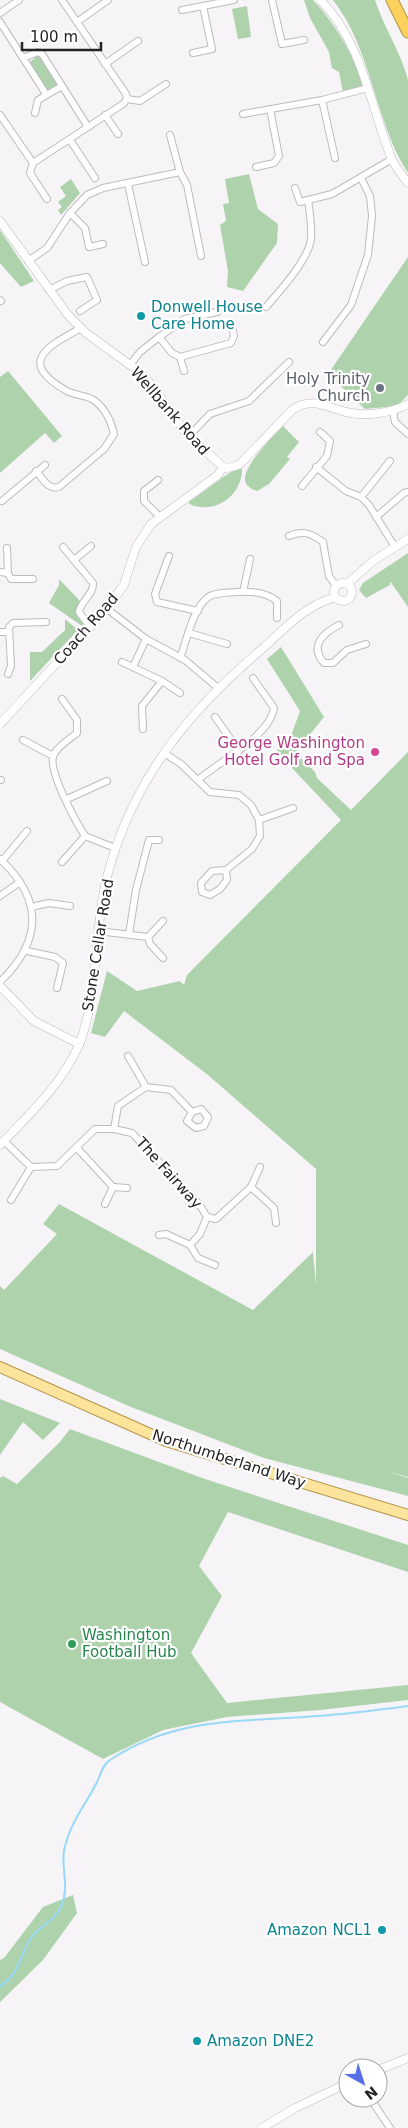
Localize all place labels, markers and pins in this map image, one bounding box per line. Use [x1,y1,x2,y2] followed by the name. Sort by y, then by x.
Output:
[151,298,263,333] place label: Donwell House Care Home
[135,310,147,322] marker: Donwell House Care Home
[286,370,370,405] place label: Holy Trinity Church
[374,382,386,394] marker: Holy Trinity Church
[217,734,365,769] place label: George Washington Hotel Golf and Spa
[369,746,381,758] marker: George Washington Hotel Golf and Spa
[82,1626,176,1661] place label: Washington Football Hub
[66,1638,78,1650] marker: Washington Football Hub
[267,1921,372,1939] place label: Amazon NCL1
[376,1924,388,1936] marker: Amazon NCL1
[207,2032,314,2050] place label: Amazon DNE2
[191,2035,203,2047] marker: Amazon DNE2

